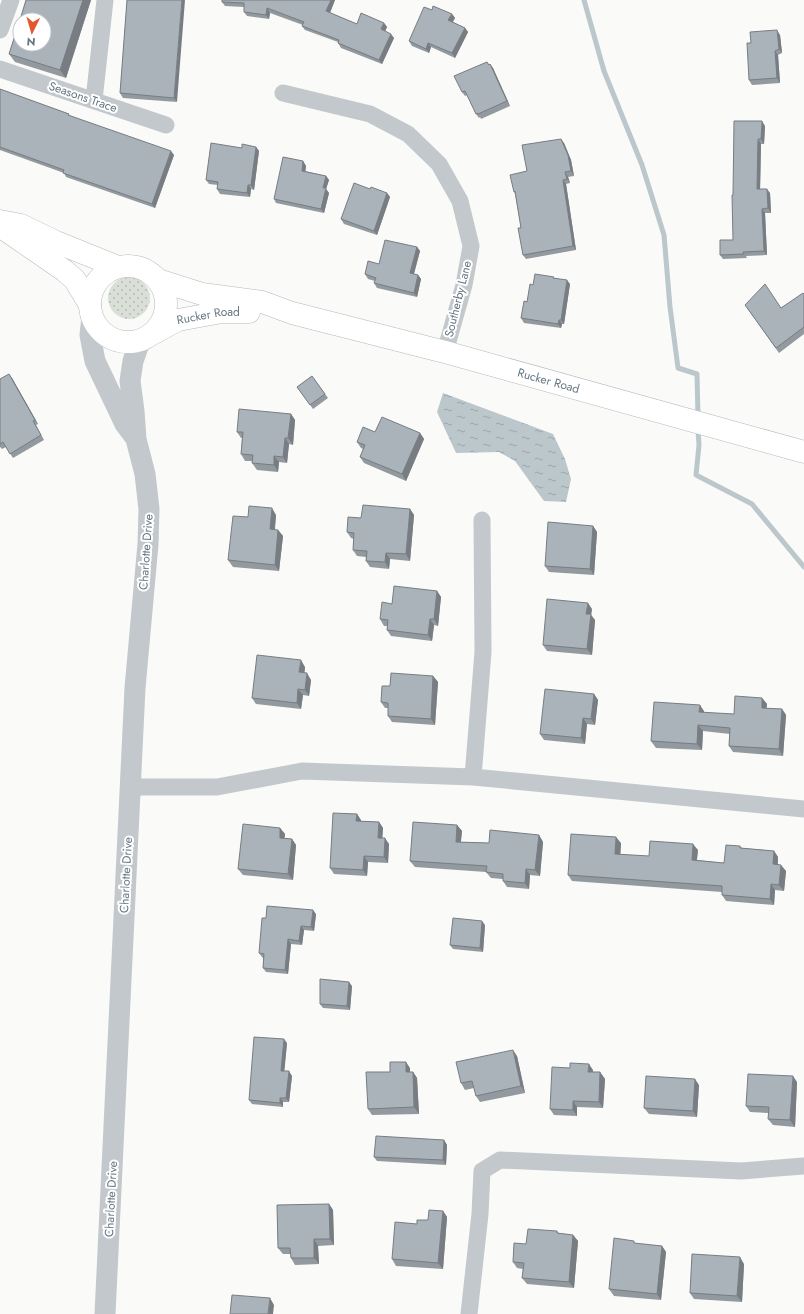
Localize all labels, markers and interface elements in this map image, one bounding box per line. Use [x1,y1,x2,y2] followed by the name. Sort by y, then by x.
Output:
[12,12,52,52] north arrow
[26,34,36,50] text: N
[46,77,120,117] street label: Seasons Trace
[440,259,476,339] street label: Southerby Lane
[175,303,240,329] street label: Rucker Road
[515,364,582,398] street label: Rucker Road
[134,513,158,591] street label: Charlotte Drive
[115,837,137,913] street label: Charlotte Drive
[100,1161,122,1237] street label: Charlotte Drive

